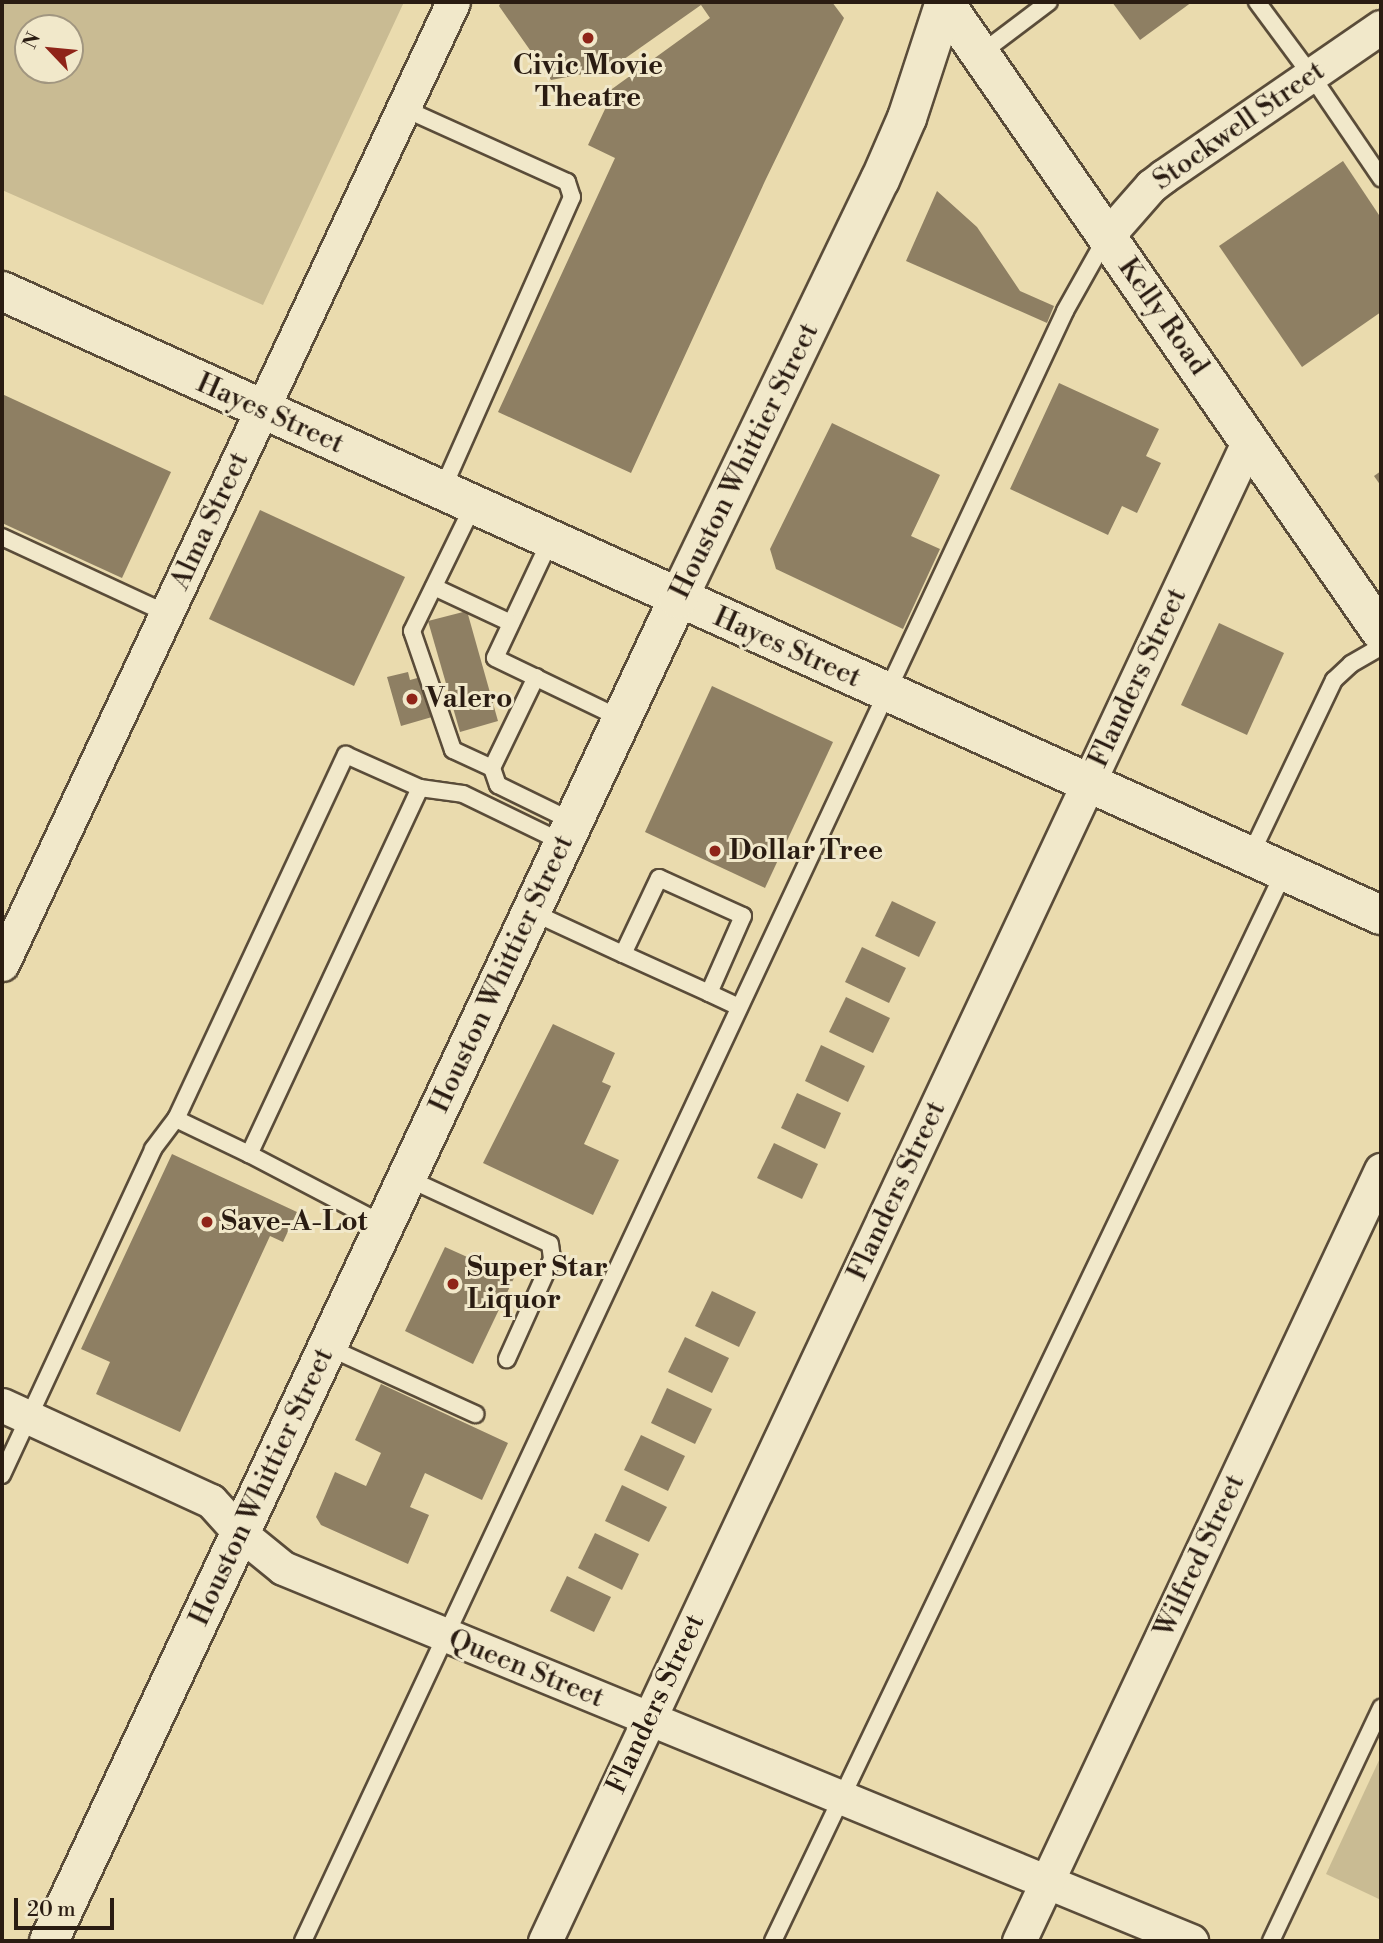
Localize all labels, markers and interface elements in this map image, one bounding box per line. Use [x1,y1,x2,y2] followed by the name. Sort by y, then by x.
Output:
[14,14,84,84] north arrow
[18,29,46,53] text: N
[580,30,596,46] marker: Civic Movie Theatre
[513,49,663,115] place label: Civic Movie Theatre
[1147,54,1331,198] street label: Stockwell Street
[1110,252,1216,382] street label: Kelly Road
[664,318,826,604] street label: Houston Whittier Street
[191,367,349,461] street label: Hayes Street
[163,447,257,595] street label: Alma Street
[1082,583,1194,773] street label: Flanders Street
[708,601,866,695] street label: Hayes Street
[426,682,512,716] place label: Valero
[404,691,420,707] marker: Valero
[423,830,581,1118] street label: Houston Whittier Street
[729,834,883,868] place label: Dollar Tree
[707,843,723,859] marker: Dollar Tree
[841,1096,953,1286] street label: Flanders Street
[221,1205,367,1239] place label: Save-A-Lot
[199,1214,215,1230] marker: Save-A-Lot
[467,1251,608,1317] place label: Super Star Liquor
[445,1276,461,1292] marker: Super Star Liquor
[183,1343,341,1631] street label: Houston Whittier Street
[1148,1469,1252,1643] street label: Wilfred Street
[600,1609,712,1799] street label: Flanders Street
[443,1623,609,1715] street label: Queen Street
[18,1884,117,1928] scale bar
[27,1897,76,1923] text: 20 m

